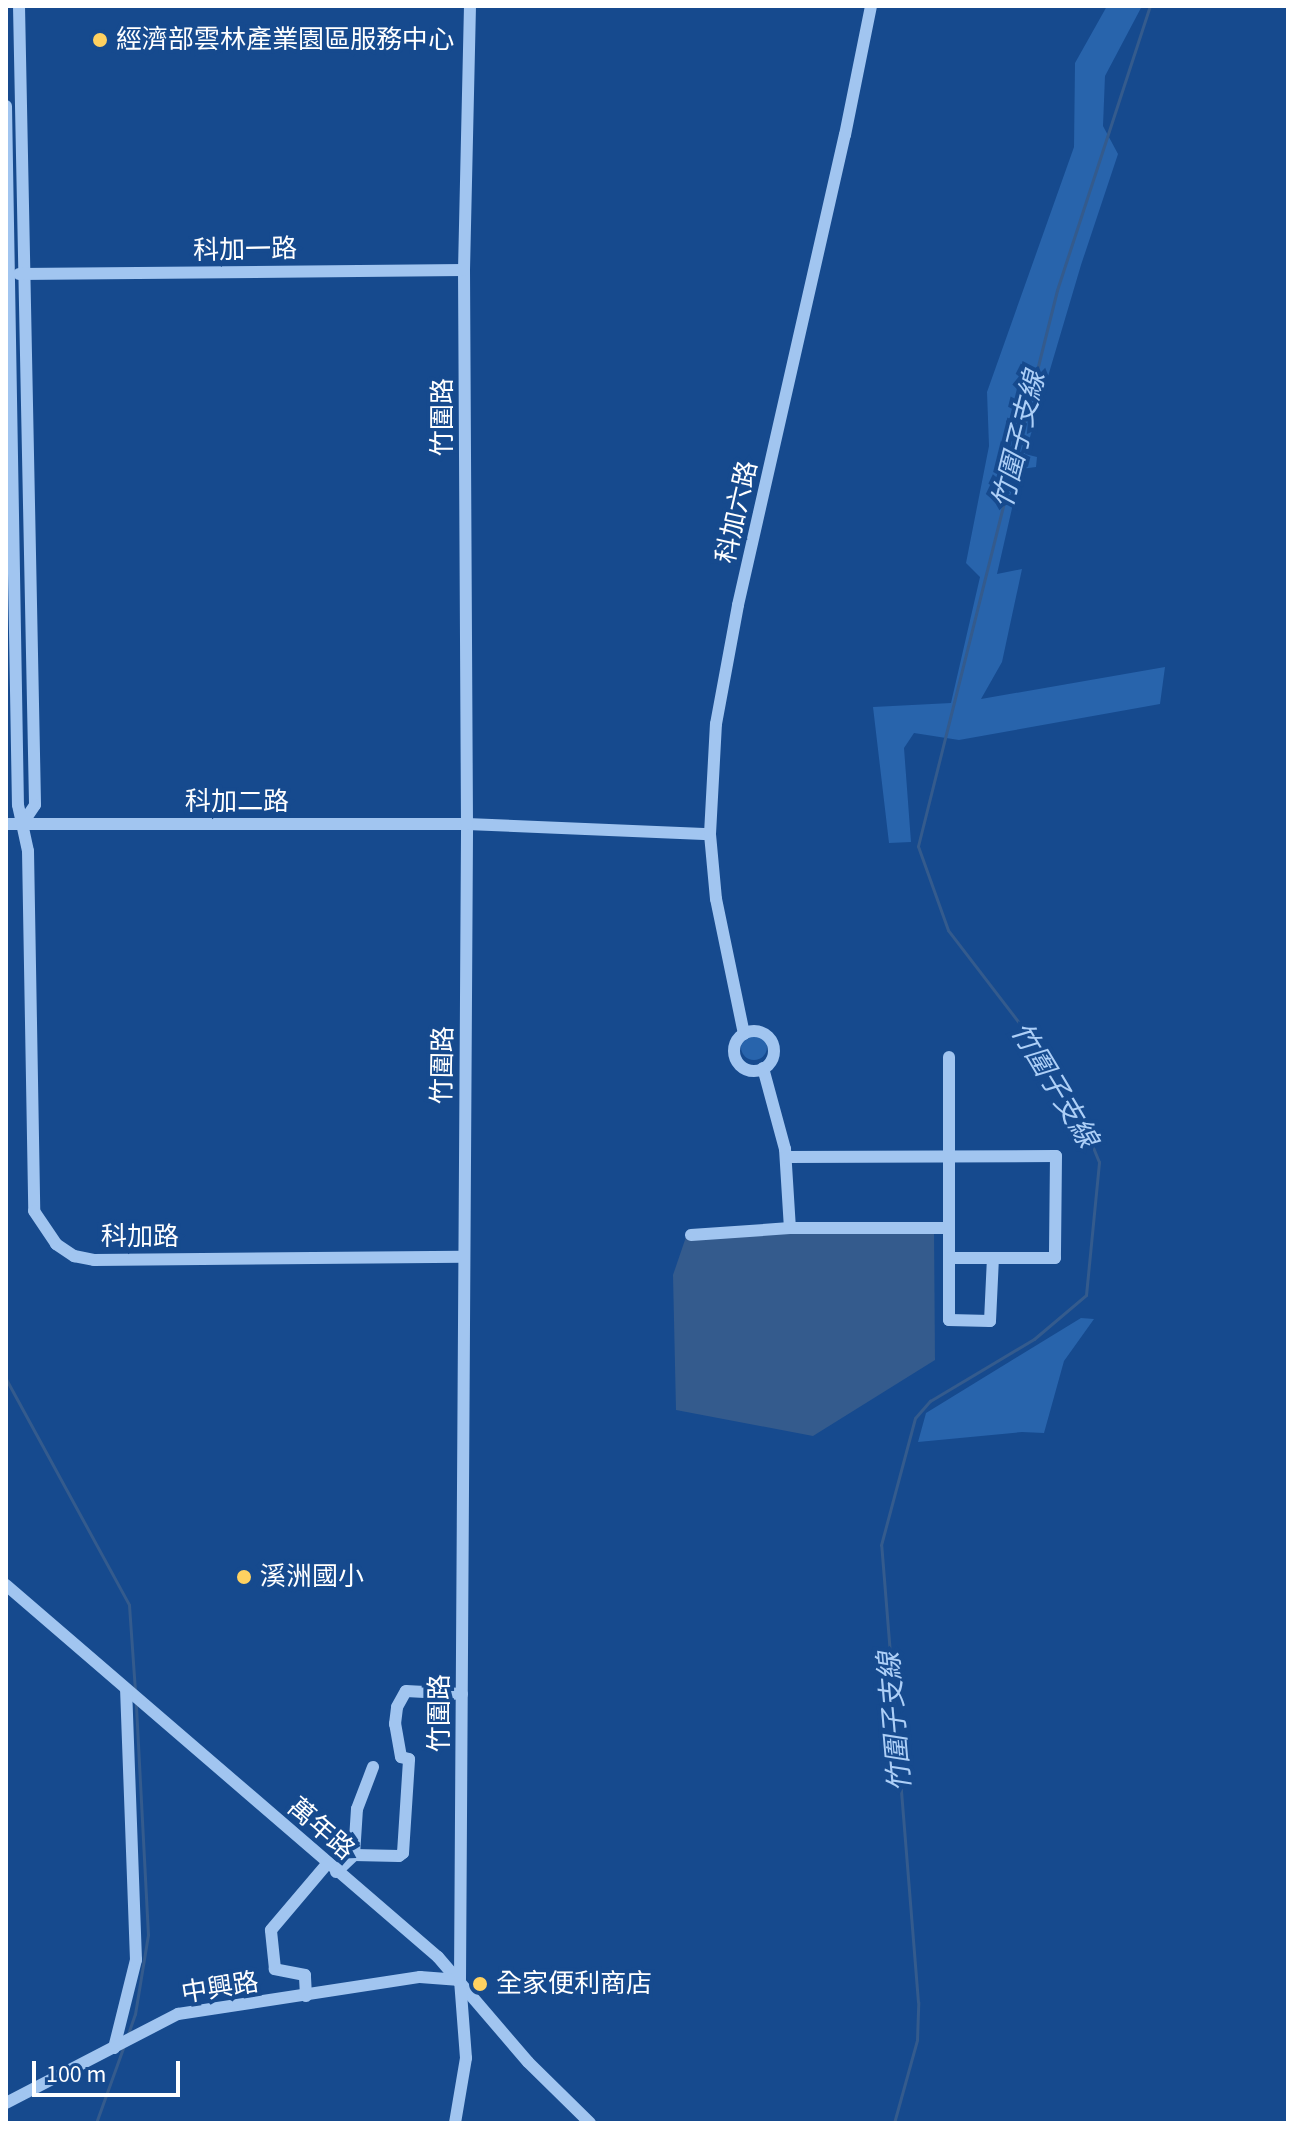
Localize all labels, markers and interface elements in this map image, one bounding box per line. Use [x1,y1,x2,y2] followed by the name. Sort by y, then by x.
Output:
[116,24,454,56] place label: 經濟部雲林產業園區服務中心
[91,31,109,49] marker: 經濟部雲林產業園區服務中心
[193,233,297,267] street label: 科加一路
[986,368,1052,512] water label: 竹圍子支線
[427,378,459,456] street label: 竹圍路
[710,458,764,566] street label: 科加六路
[185,786,289,818] street label: 科加二路
[1004,1016,1104,1154] water label: 竹圍子支線
[427,1026,459,1104] street label: 竹圍路
[101,1221,179,1253] street label: 科加路
[260,1561,364,1593] place label: 溪洲國小
[235,1568,253,1586] marker: 溪洲國小
[872,1651,918,1793] water label: 竹圍子支線
[424,1674,456,1752] street label: 竹圍路
[281,1792,361,1866] street label: 萬年路
[179,1966,261,2010] street label: 中興路
[496,1968,652,2000] place label: 全家便利商店
[471,1975,489,1993] marker: 全家便利商店
[36,2045,184,2095] scale bar
[46,2057,106,2092] text: 100 m

